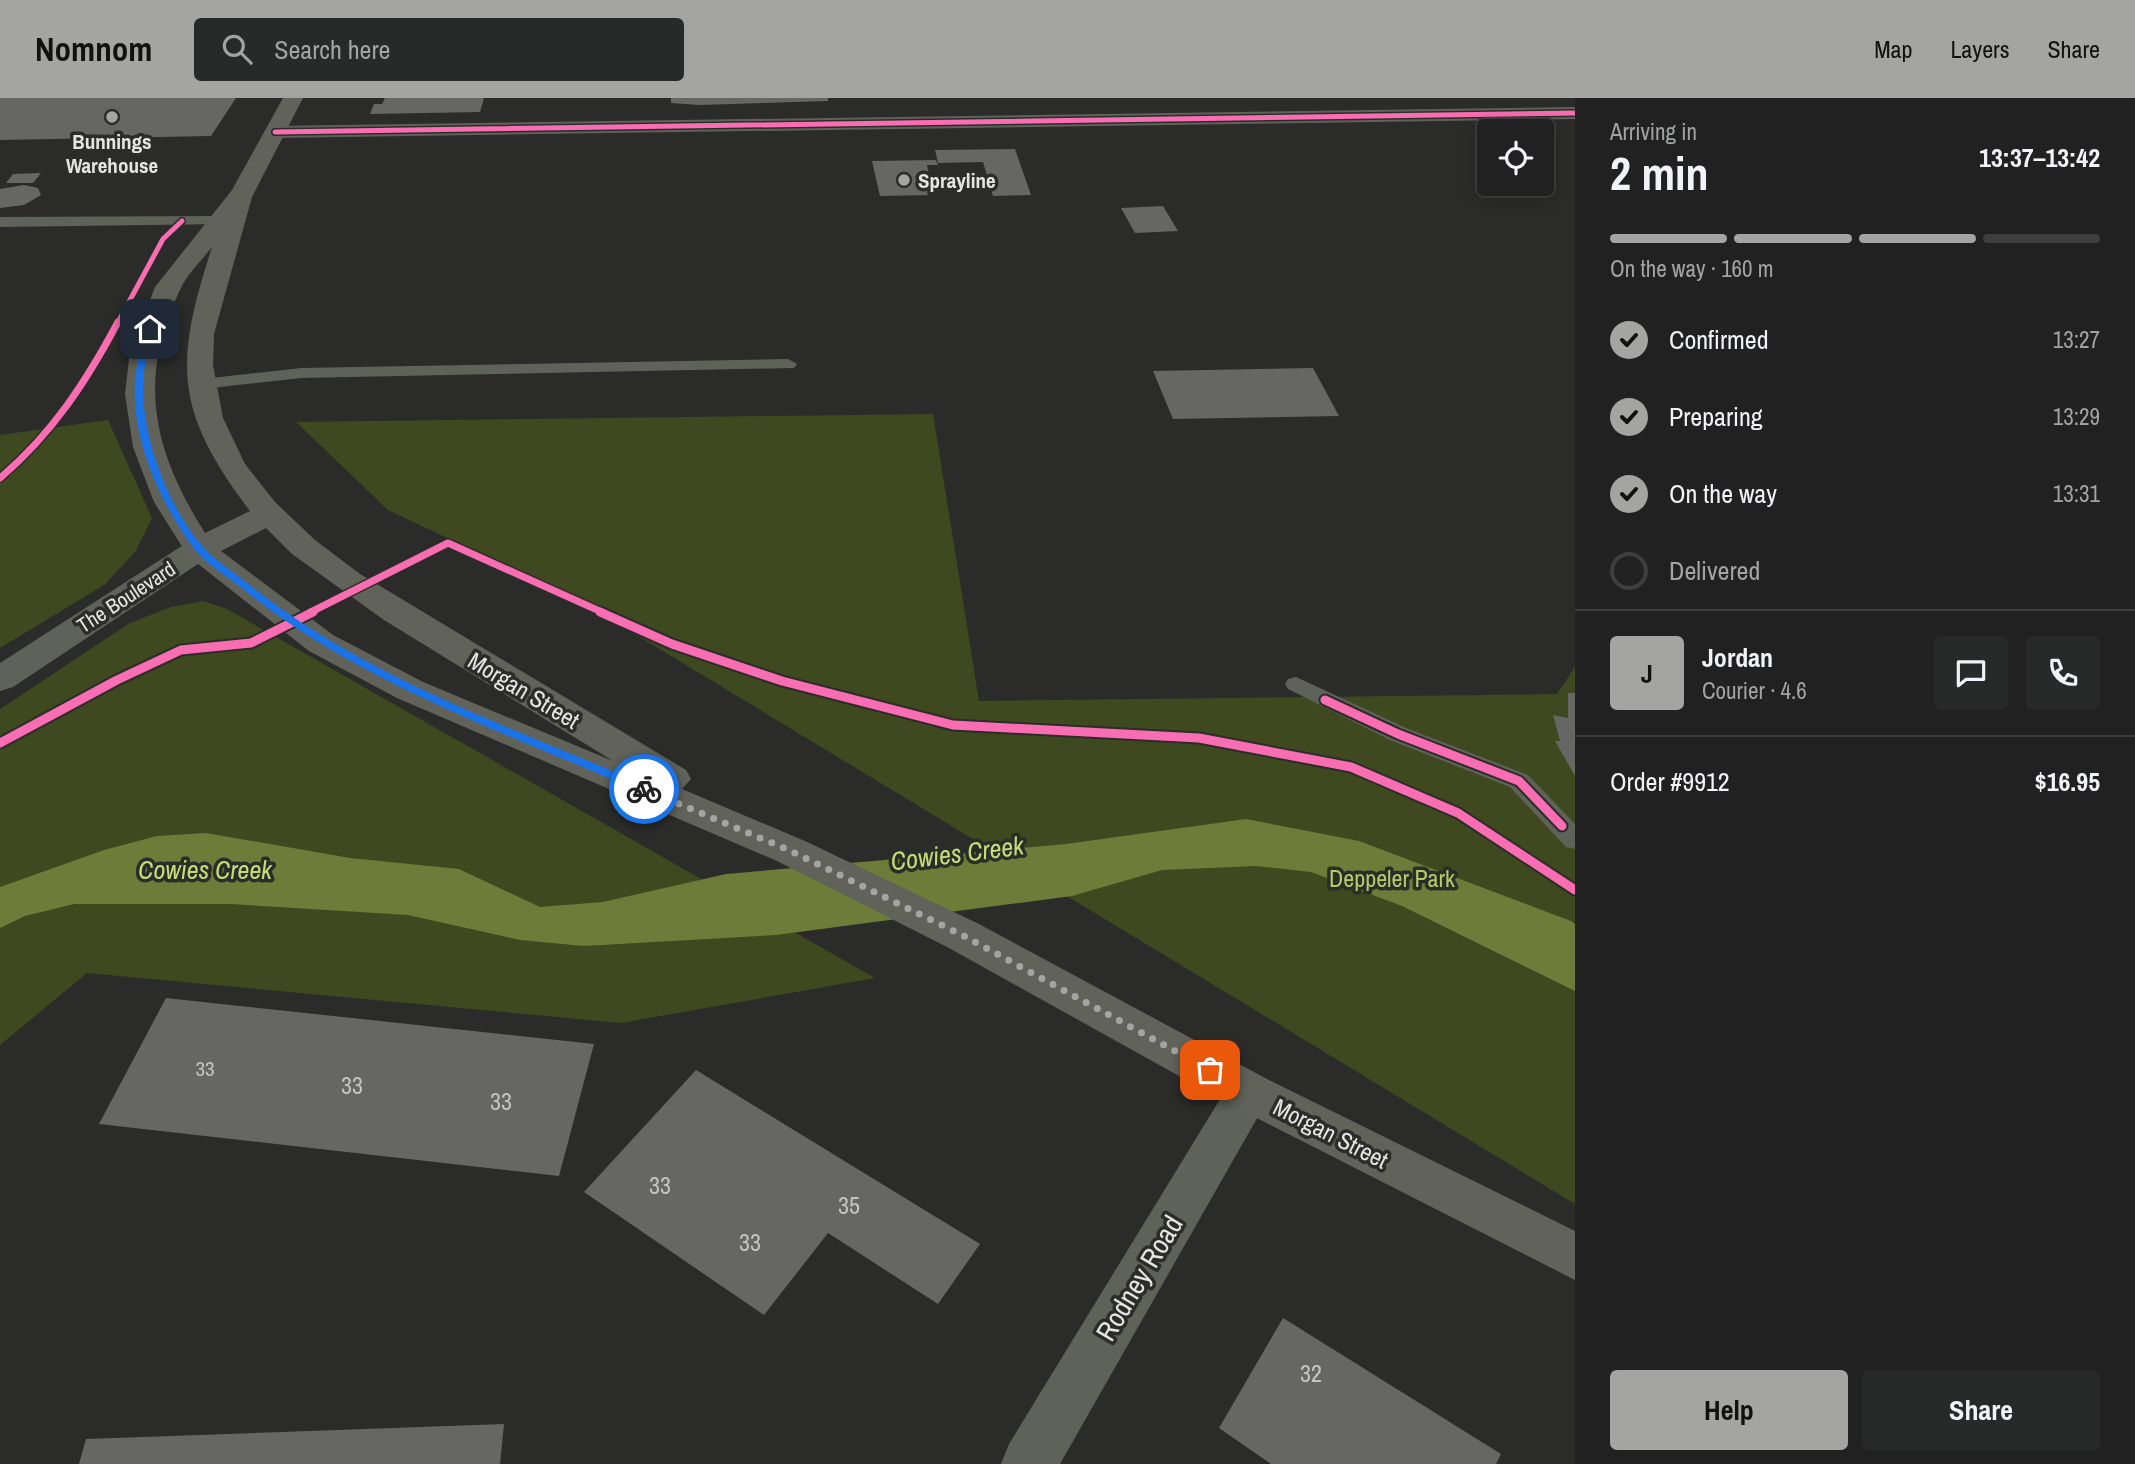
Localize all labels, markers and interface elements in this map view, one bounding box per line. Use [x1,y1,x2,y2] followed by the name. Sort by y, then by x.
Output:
[194,18,684,81] search box
[35,27,152,71] text: Nomnom
[218,30,256,68] icon: search
[274,32,390,67] text: Search here
[1874,33,1912,65] text: Map
[1950,33,2009,65] text: Layers
[2047,33,2100,65] text: Share
[104,109,120,125] marker: Bunnings Warehouse
[1610,116,1697,147] text: Arriving in
[1477,119,1554,196] map controls
[1477,119,1554,196] button: locate
[66,127,158,180] place label: Bunnings Warehouse
[1979,140,2100,175] text: 13:37–13:42
[1610,142,1709,204] text: 2 min
[918,166,996,195] place label: Sprayline
[896,172,912,188] marker: Sprayline
[1610,253,1774,284] text: On the way · 160 m
[120,299,180,359] pin
[131,310,169,348] icon: home
[1610,321,1648,359] icon: check
[1669,322,1769,357] text: Confirmed
[2053,324,2100,355] text: 13:27
[1610,398,1648,436] icon: check
[1669,399,1763,434] text: Preparing
[2053,401,2100,432] text: 13:29
[1610,475,1648,513] icon: check
[1669,476,1777,511] text: On the way
[2053,478,2100,509] text: 13:31
[1669,553,1760,588] text: Delivered
[71,554,181,640] street label: The Boulevard
[1934,636,2008,710] button: chat
[2026,636,2100,710] button: phone
[1702,640,1773,675] text: Jordan
[462,644,586,736] street label: Morgan Street
[1641,656,1653,691] text: J
[1702,675,1807,706] text: Courier · 4.6
[609,754,679,824] courier
[1610,764,1730,799] text: Order #9912
[2035,764,2100,799] text: $16.95
[625,770,663,808] icon: bike
[888,827,1027,879] water label: Cowies Creek
[138,852,273,887] water label: Cowies Creek
[1329,862,1455,894] park label: Deppeler Park
[1180,1040,1240,1100] pin
[1191,1051,1229,1089] icon: bag
[195,1054,215,1083] house number: 33
[341,1069,363,1101] house number: 33
[490,1085,512,1117] house number: 33
[1268,1090,1394,1176] street label: Morgan Street
[649,1169,671,1201] house number: 33
[838,1189,860,1221] house number: 35
[1087,1208,1191,1348] street label: Rodney Road
[739,1226,761,1258] house number: 33
[1300,1357,1322,1389] house number: 32
[1610,1370,1848,1450] button: Help
[1862,1370,2100,1450] button: Share

